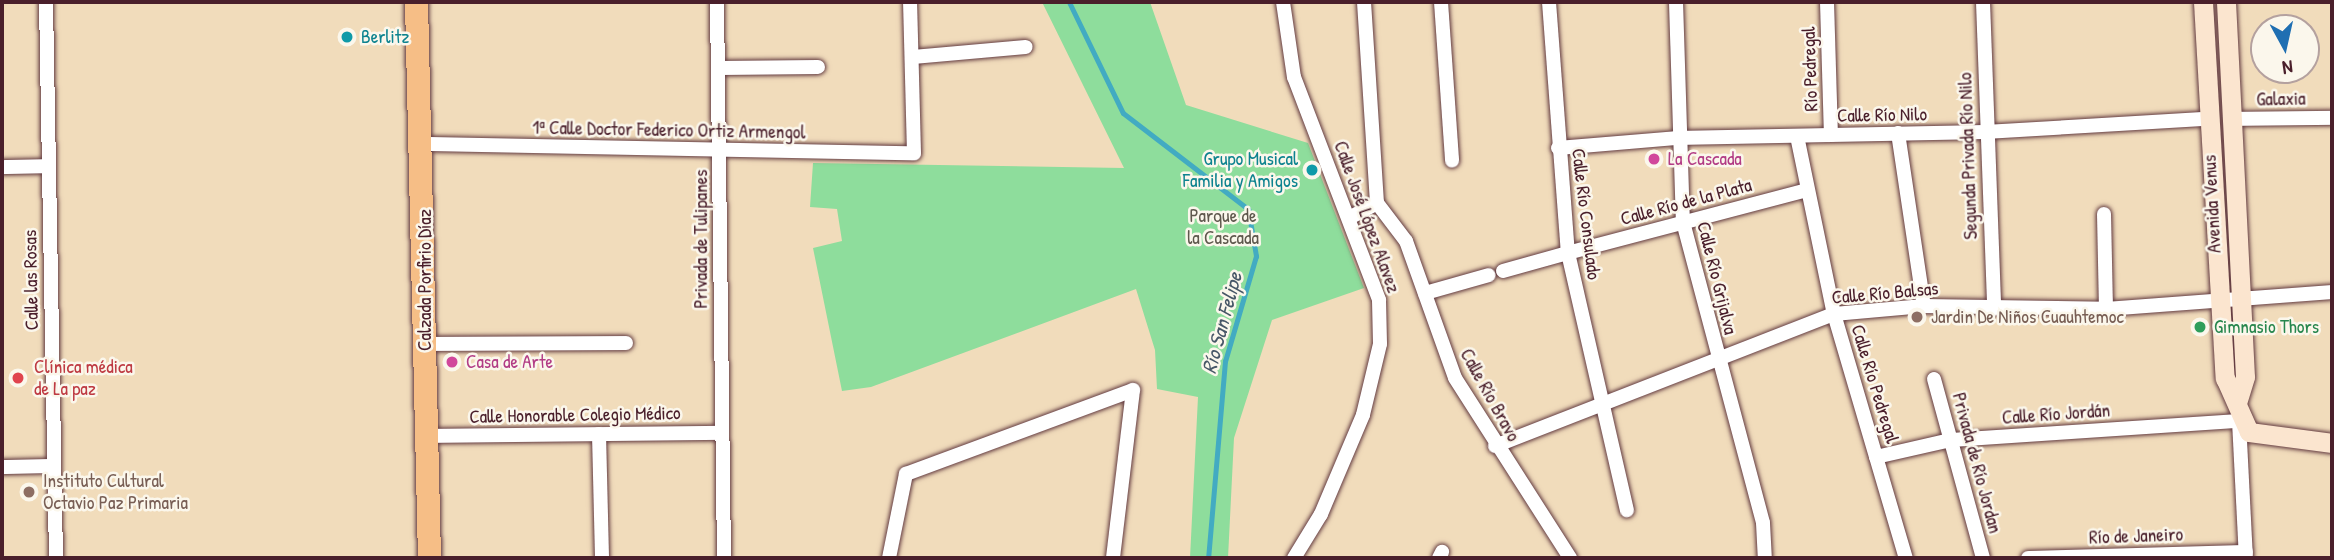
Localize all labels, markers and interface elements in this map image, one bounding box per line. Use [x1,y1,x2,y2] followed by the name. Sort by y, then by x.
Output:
[2250,14,2320,84] north arrow
[361,26,409,48] place label: Berlitz
[1797,26,1823,112] street label: Río Pedregal
[339,29,355,45] marker: Berlitz
[2281,54,2294,81] text: N
[1954,72,1982,240] street label: Segunda Privada Río Nilo
[2256,87,2306,111] street label: Galaxia
[1837,103,1927,127] street label: Calle Río Nilo
[532,116,806,144] street label: 1ª Calle Doctor Federico Ortiz Armengol
[1329,138,1405,296] street label: Calle José López Alavez
[1567,147,1605,281] street label: Calle Río Consulado
[1183,148,1298,192] place label: Grupo Musical Familia y Amigos
[1668,148,1742,170] place label: La Cascada
[1646,151,1662,167] marker: La Cascada
[2198,154,2226,254] street label: Avenida Venus
[1304,162,1320,178] marker: Grupo Musical Familia y Amigos
[690,169,712,309] street label: Privada de Tulipanes
[1618,174,1754,230] street label: Calle Río de la Plata
[1187,205,1259,249] park label: Parque de la Cascada
[414,209,436,351] street label: Calzada Porfirio Díaz
[1692,219,1742,337] street label: Calle Río Grijalva
[19,230,43,330] street label: Calle las Rosas
[1196,270,1248,376] water label: Río San Felipe
[1831,277,1939,309] street label: Calle Río Balsas
[1931,306,2124,328] place label: Jardin De Niños Cuauhtemoc
[1909,309,1925,325] marker: Jardin De Niños Cuauhtemoc
[2214,316,2319,338] place label: Gimnasio Thors
[2192,319,2208,335] marker: Gimnasio Thors
[1846,322,1904,446] street label: Calle Río Pedregal
[1455,345,1525,445] street label: Calle Río Bravo
[466,351,553,373] place label: Casa de Arte
[444,354,460,370] marker: Casa de Arte
[34,356,133,400] place label: Clínica médica de La paz
[8,368,28,388] marker: Clínica médica de La paz
[1947,390,2007,536] street label: Privada de Río Jordan
[2001,399,2111,429] street label: Calle Río Jordán
[469,402,681,428] street label: Calle Honorable Colegio Médico
[43,470,188,514] place label: Instituto Cultural Octavio Paz Primaria
[21,484,37,500] marker: Instituto Cultural Octavio Paz Primaria
[2089,523,2183,549] street label: Río de Janeiro

